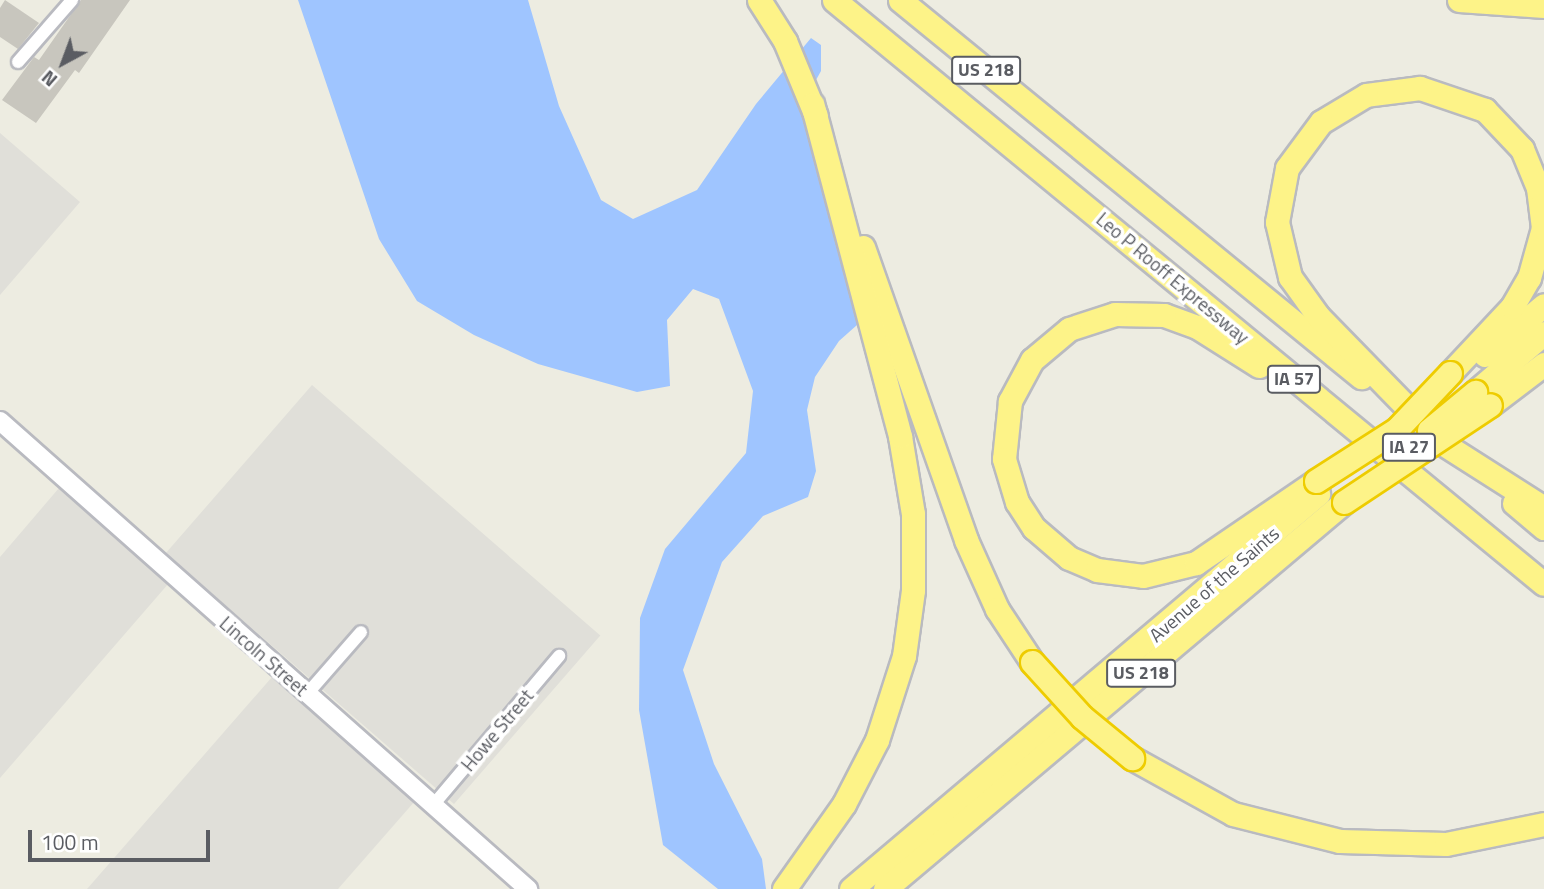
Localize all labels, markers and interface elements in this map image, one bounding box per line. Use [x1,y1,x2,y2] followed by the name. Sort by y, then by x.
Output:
[28,28,98,98] north arrow
[951,56,1021,84] road number: US 218
[34,64,63,94] text: N
[1092,207,1254,349] street label: Leo P Rooff Expressway
[1266,365,1322,394] road number: IA 57
[1381,432,1437,462] road number: IA 27
[1144,521,1284,647] street label: Avenue of the Saints
[215,612,313,700] street label: Lincoln Street
[1106,658,1176,688] road number: US 218
[456,684,538,776] street label: Howe Street
[32,816,214,860] scale bar
[41,826,98,858] text: 100 m

